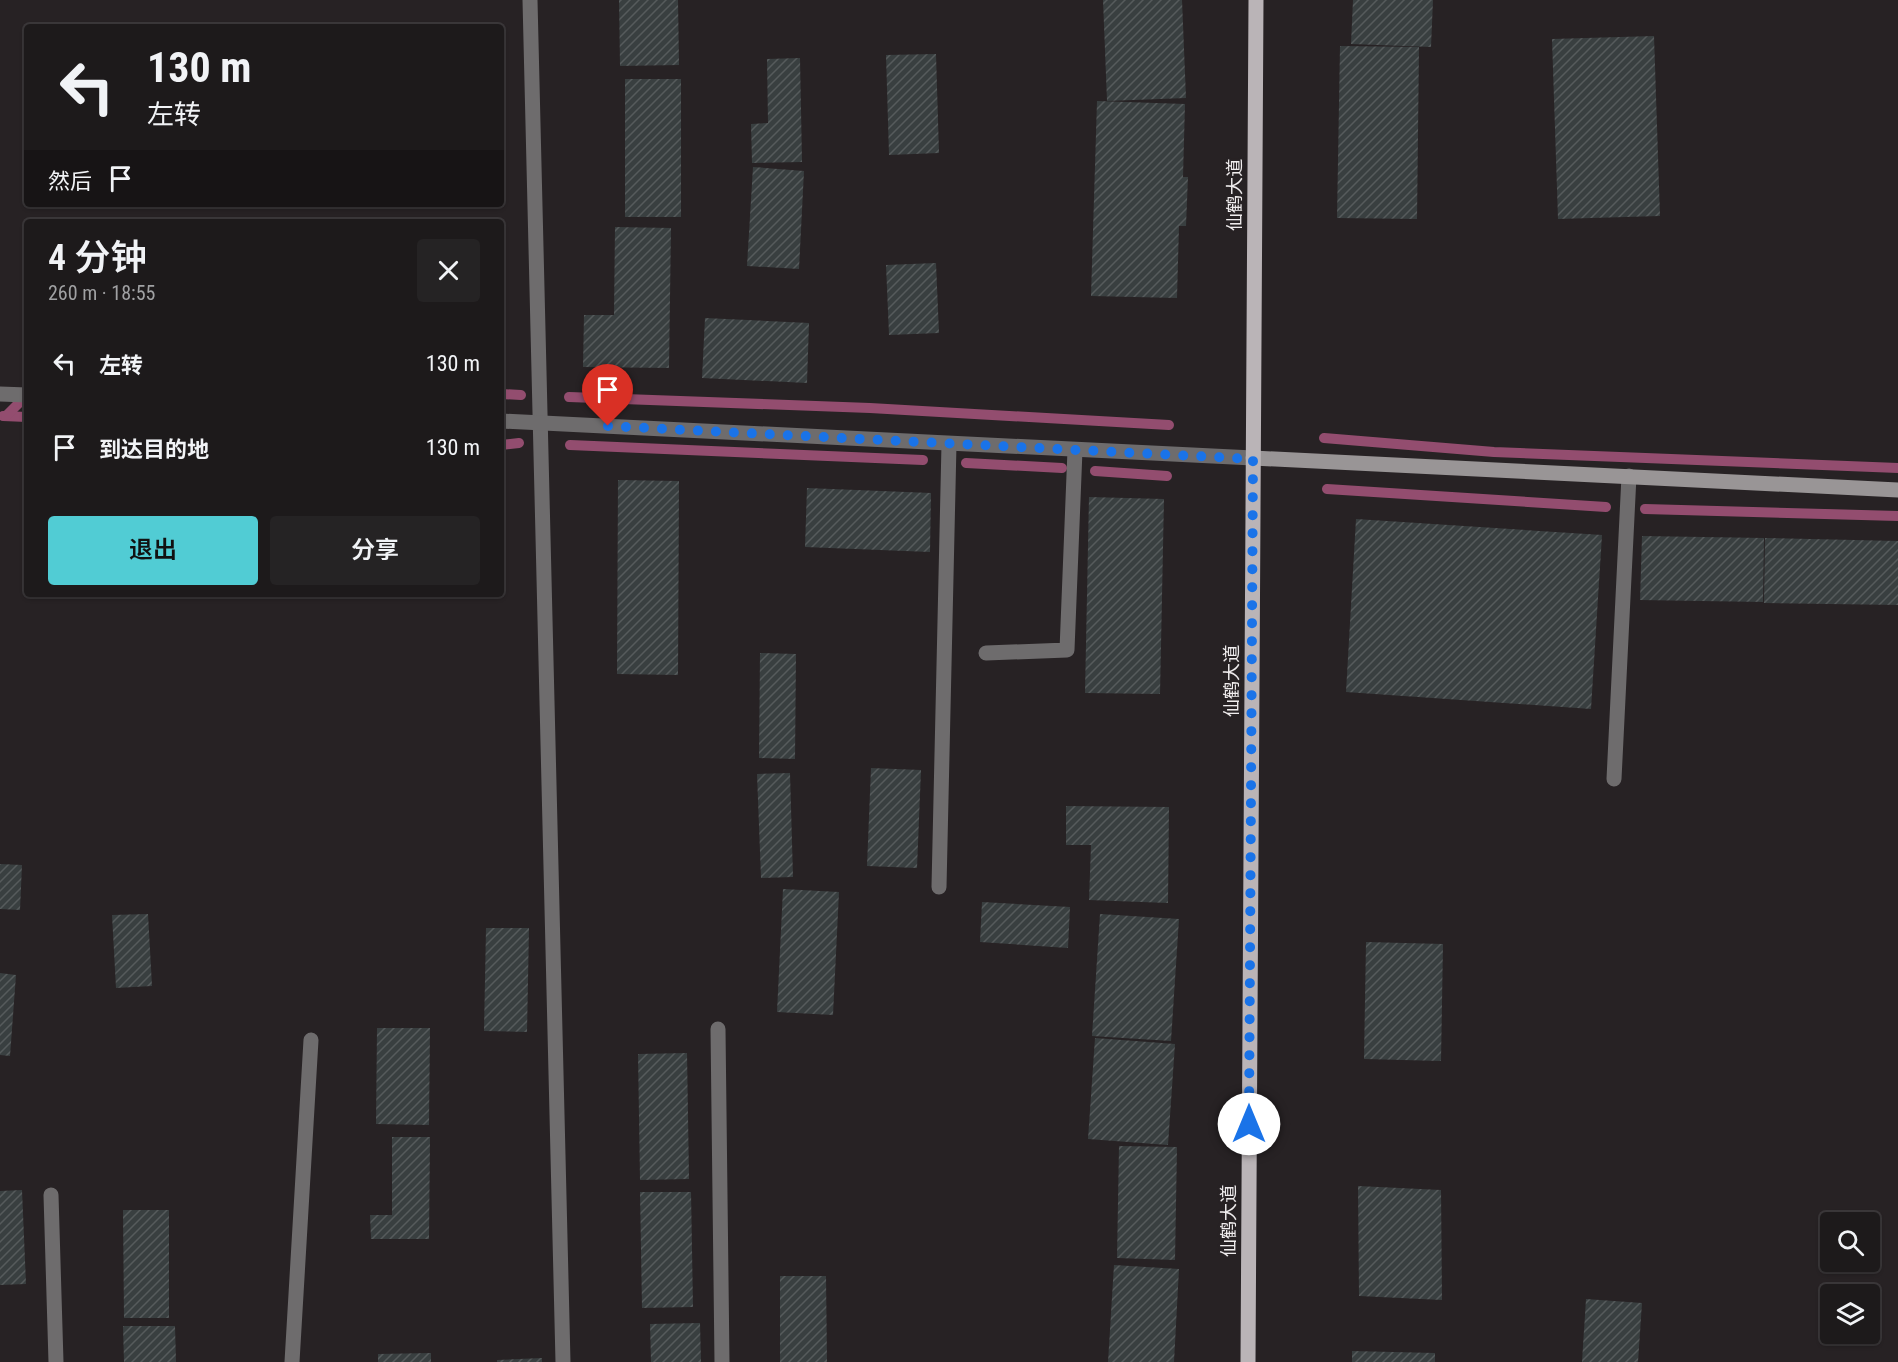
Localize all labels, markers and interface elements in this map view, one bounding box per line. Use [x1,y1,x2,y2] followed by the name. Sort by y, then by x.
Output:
[147,43,252,92] text: 130 m
[48,48,126,126] icon: left
[147,99,201,131] text: 左转
[1224,159,1245,231] street label: 仙鹤大道
[104,162,137,195] icon: arrive
[48,169,92,194] text: 然后
[48,237,146,279] text: 4 分钟
[417,239,480,302] button: close
[48,281,155,305] text: 260 m · 18:55
[48,347,81,380] icon: left
[426,351,480,376] text: 130 m
[99,353,143,378] text: 左转
[582,364,633,426] pin
[591,373,624,406] icon: arrive
[48,431,81,464] icon: arrive
[426,435,480,460] text: 130 m
[99,437,209,462] text: 到达目的地
[48,516,258,585] button: 退出
[270,516,480,585] button: 分享
[1221,645,1242,717] street label: 仙鹤大道
[1217,1092,1281,1156] position arrow
[1218,1185,1239,1257] street label: 仙鹤大道
[1820,1212,1880,1344] map controls
[1820,1212,1880,1272] button: search
[1820,1284,1880,1344] button: layers

